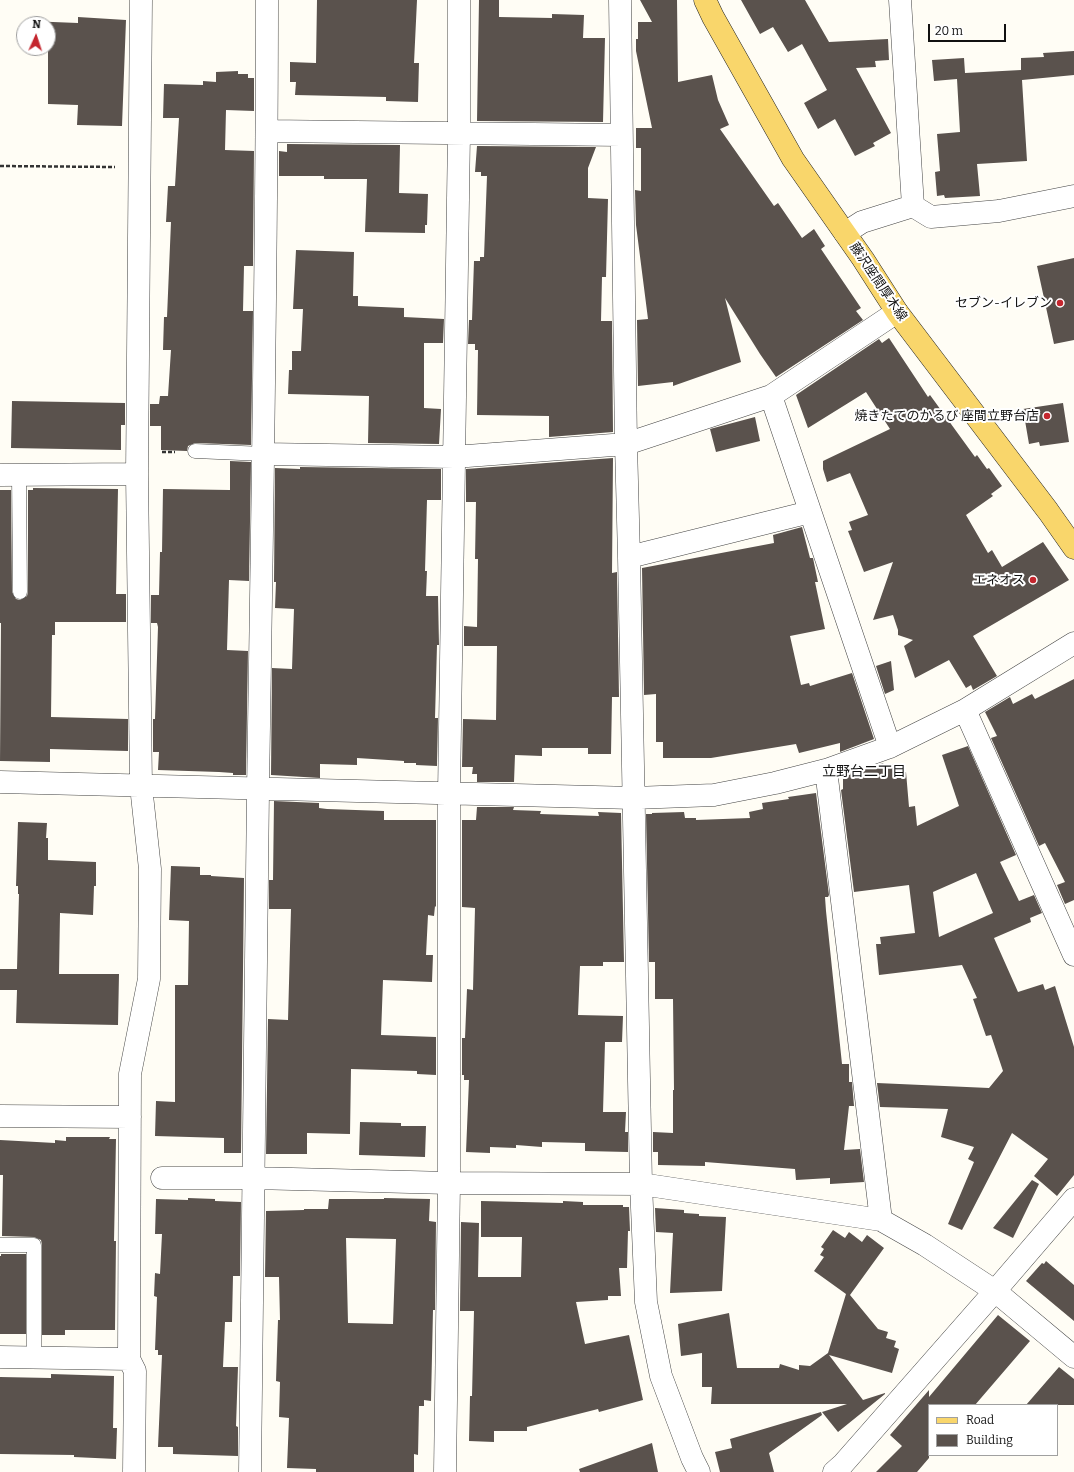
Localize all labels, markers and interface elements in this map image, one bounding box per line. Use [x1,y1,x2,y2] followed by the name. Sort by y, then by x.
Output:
[16,16,56,56] north arrow
[930,16,1008,42] scale bar
[32,18,41,31] text: N
[935,24,963,38] text: 20 m
[846,240,910,324] street label: 藤沢座間厚木線
[955,295,1052,311] place label: セブン-イレブン
[1055,298,1065,308] marker: セブン-イレブン
[854,408,1039,424] place label: 焼きたてのかるび 座間立野台店
[1042,411,1052,421] marker: 焼きたてのかるび 座間立野台店
[973,572,1025,588] place label: エネオス
[1028,575,1038,585] marker: エネオス
[822,764,906,780] district label: 立野台二丁目
[928,1404,1058,1456] legend
[966,1413,994,1427] text: Road
[966,1433,1013,1447] text: Building

